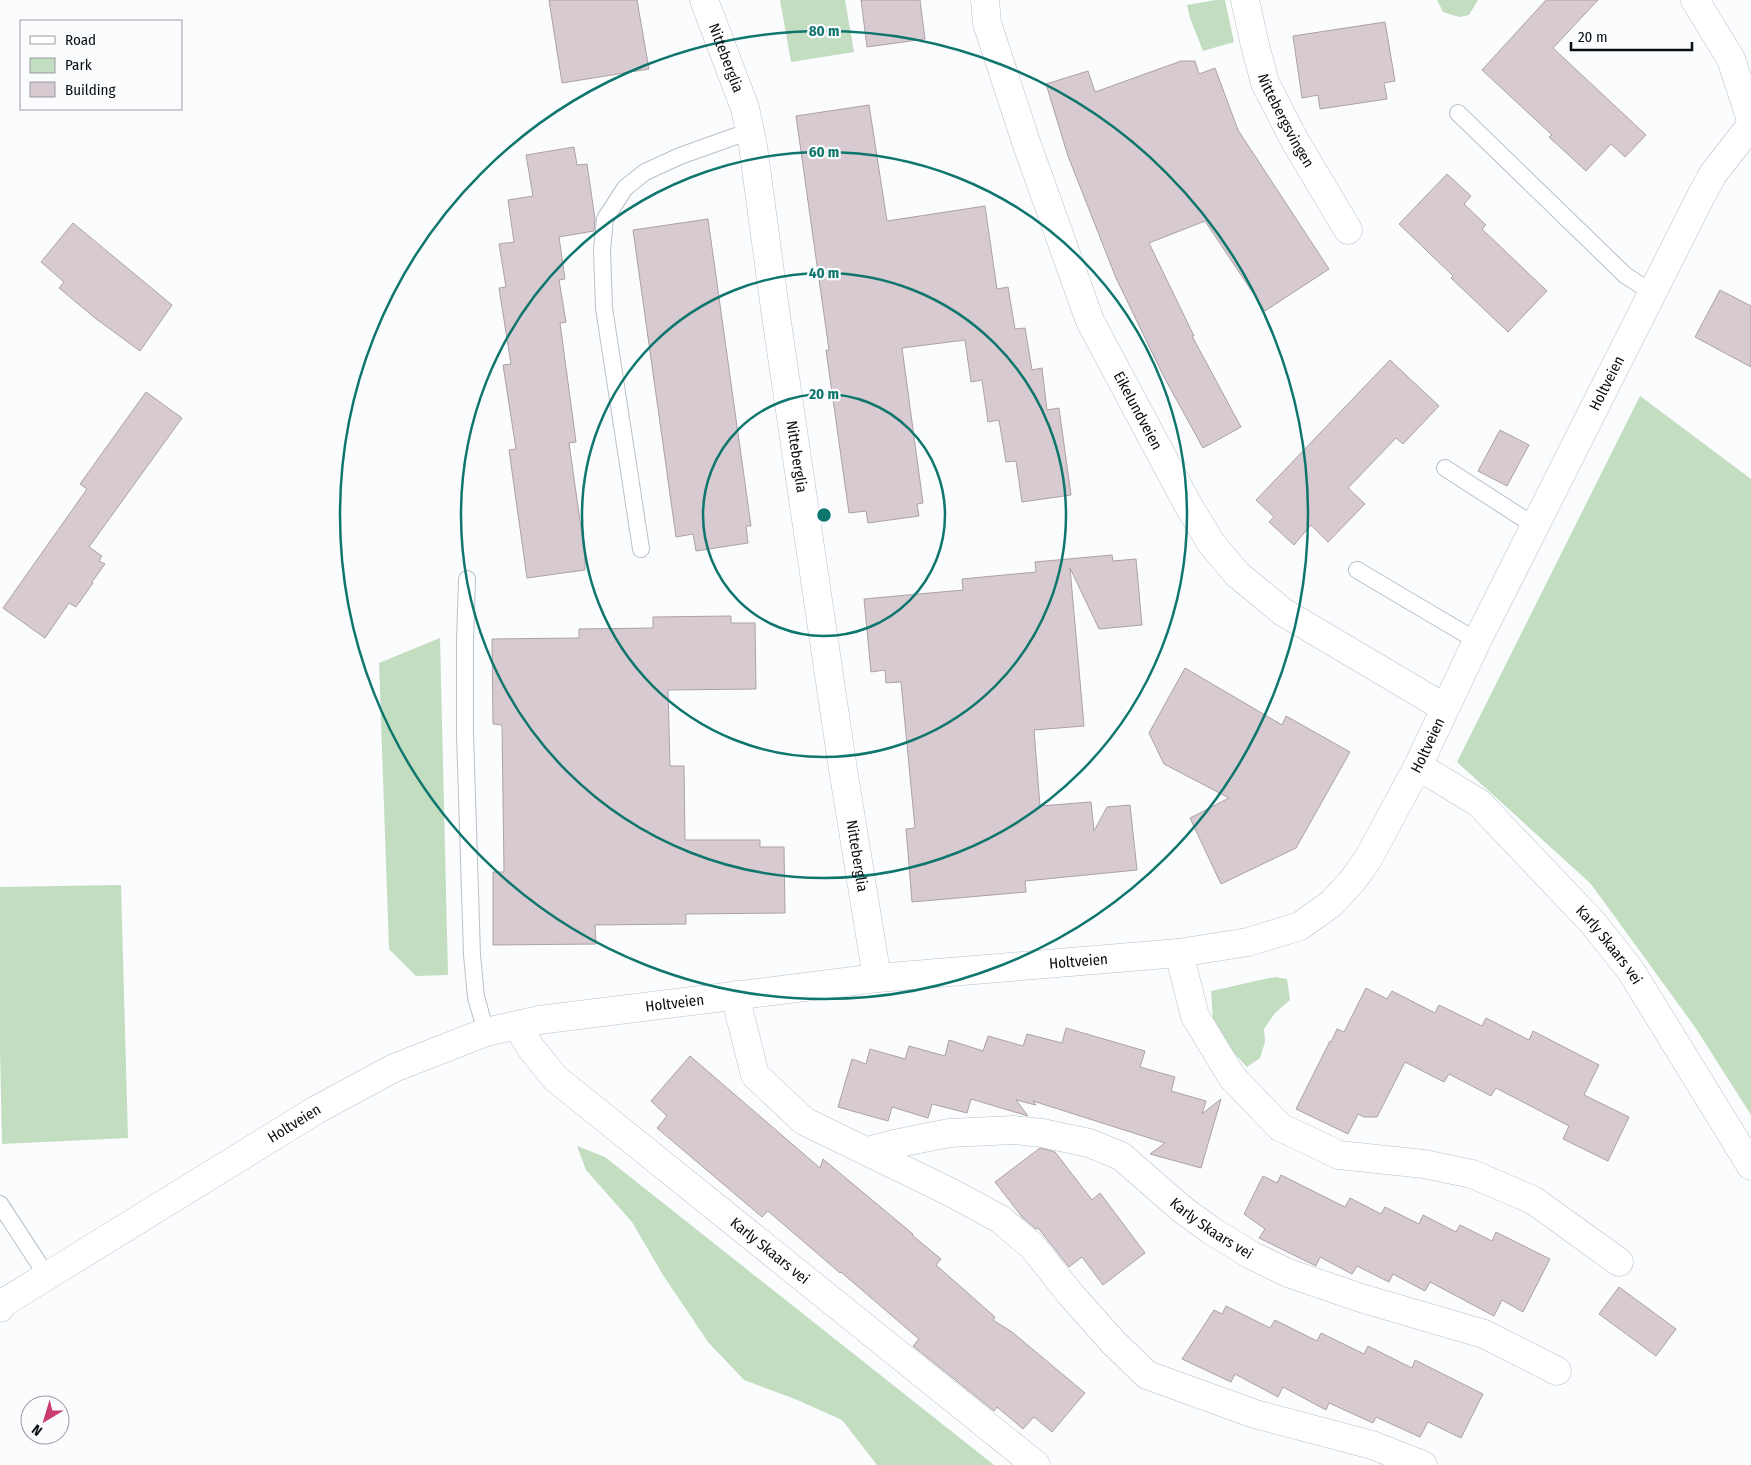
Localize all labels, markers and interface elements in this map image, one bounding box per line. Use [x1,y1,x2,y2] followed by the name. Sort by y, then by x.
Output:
[20,20,182,110] legend
[1571,20,1692,52] scale bar
[705,21,747,95] street label: Nitteberglia
[809,22,839,40] text: 80 m
[1578,28,1608,46] text: 20 m
[65,31,96,49] text: Road
[65,56,92,74] text: Park
[1254,72,1318,171] street label: Nittebergsvingen
[65,81,116,99] text: Building
[809,143,839,161] text: 60 m
[809,264,839,282] text: 40 m
[1585,353,1628,414] street label: Holtveien
[1110,368,1166,453] street label: Eikelundveien
[808,385,839,403] text: 20 m
[783,419,811,494] street label: Nitteberglia
[815,506,833,524] centre of rings
[1407,715,1448,776] street label: Holtveien
[842,819,872,893] street label: Nitteberglia
[1572,902,1646,988] street label: Karly Skaars vei
[1048,950,1109,973] street label: Holtveien
[644,991,705,1016] street label: Holtveien
[264,1100,324,1147] street label: Holtveien
[1166,1194,1256,1263] street label: Karly Skaars vei
[727,1214,813,1288] street label: Karly Skaars vei
[20,1395,70,1445] north arrow
[29,1421,46,1439] text: N

